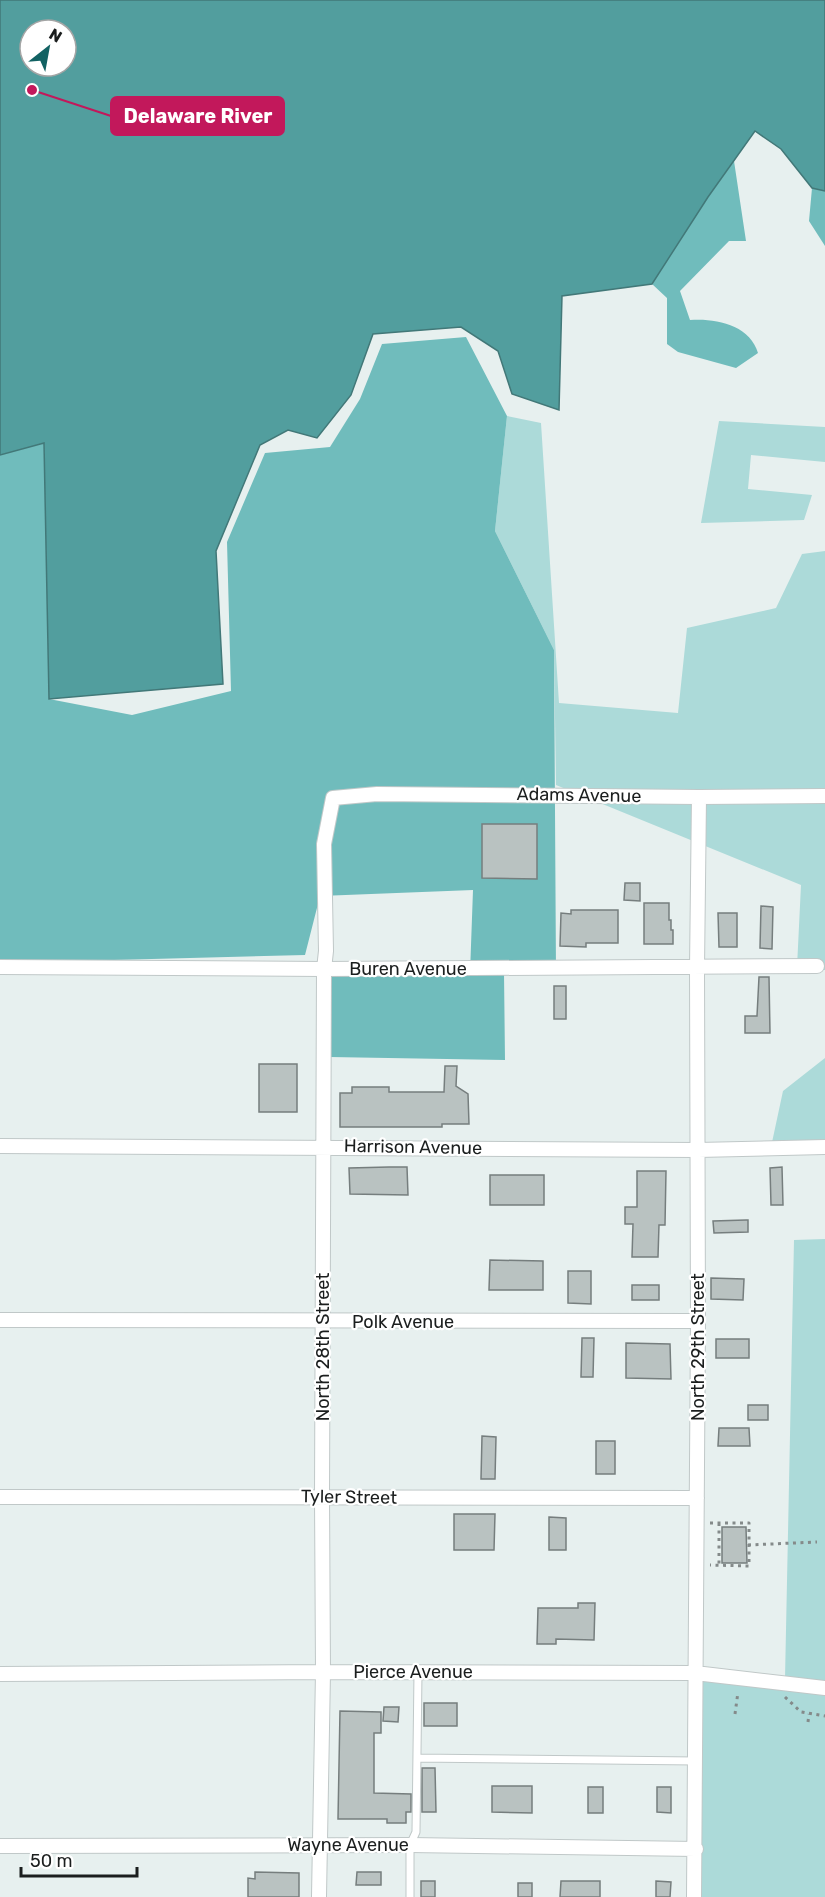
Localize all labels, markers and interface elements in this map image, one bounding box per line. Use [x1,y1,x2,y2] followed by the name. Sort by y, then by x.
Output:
[18,18,78,78] north arrow
[46,24,65,47] text: N
[111,97,284,135] callout: Delaware River
[124,104,272,128] text: Delaware River
[516,783,642,807] street label: Adams Avenue
[349,958,467,980] street label: Buren Avenue
[344,1135,482,1159] street label: Harrison Avenue
[312,1273,334,1421] street label: North 28th Street
[687,1273,709,1421] street label: North 29th Street
[352,1311,454,1333] street label: Polk Avenue
[301,1485,397,1509] street label: Tyler Street
[353,1661,473,1683] street label: Pierce Avenue
[287,1834,409,1856] street label: Wayne Avenue
[21,1840,136,1878] scale bar
[30,1850,73,1872] text: 50 m

